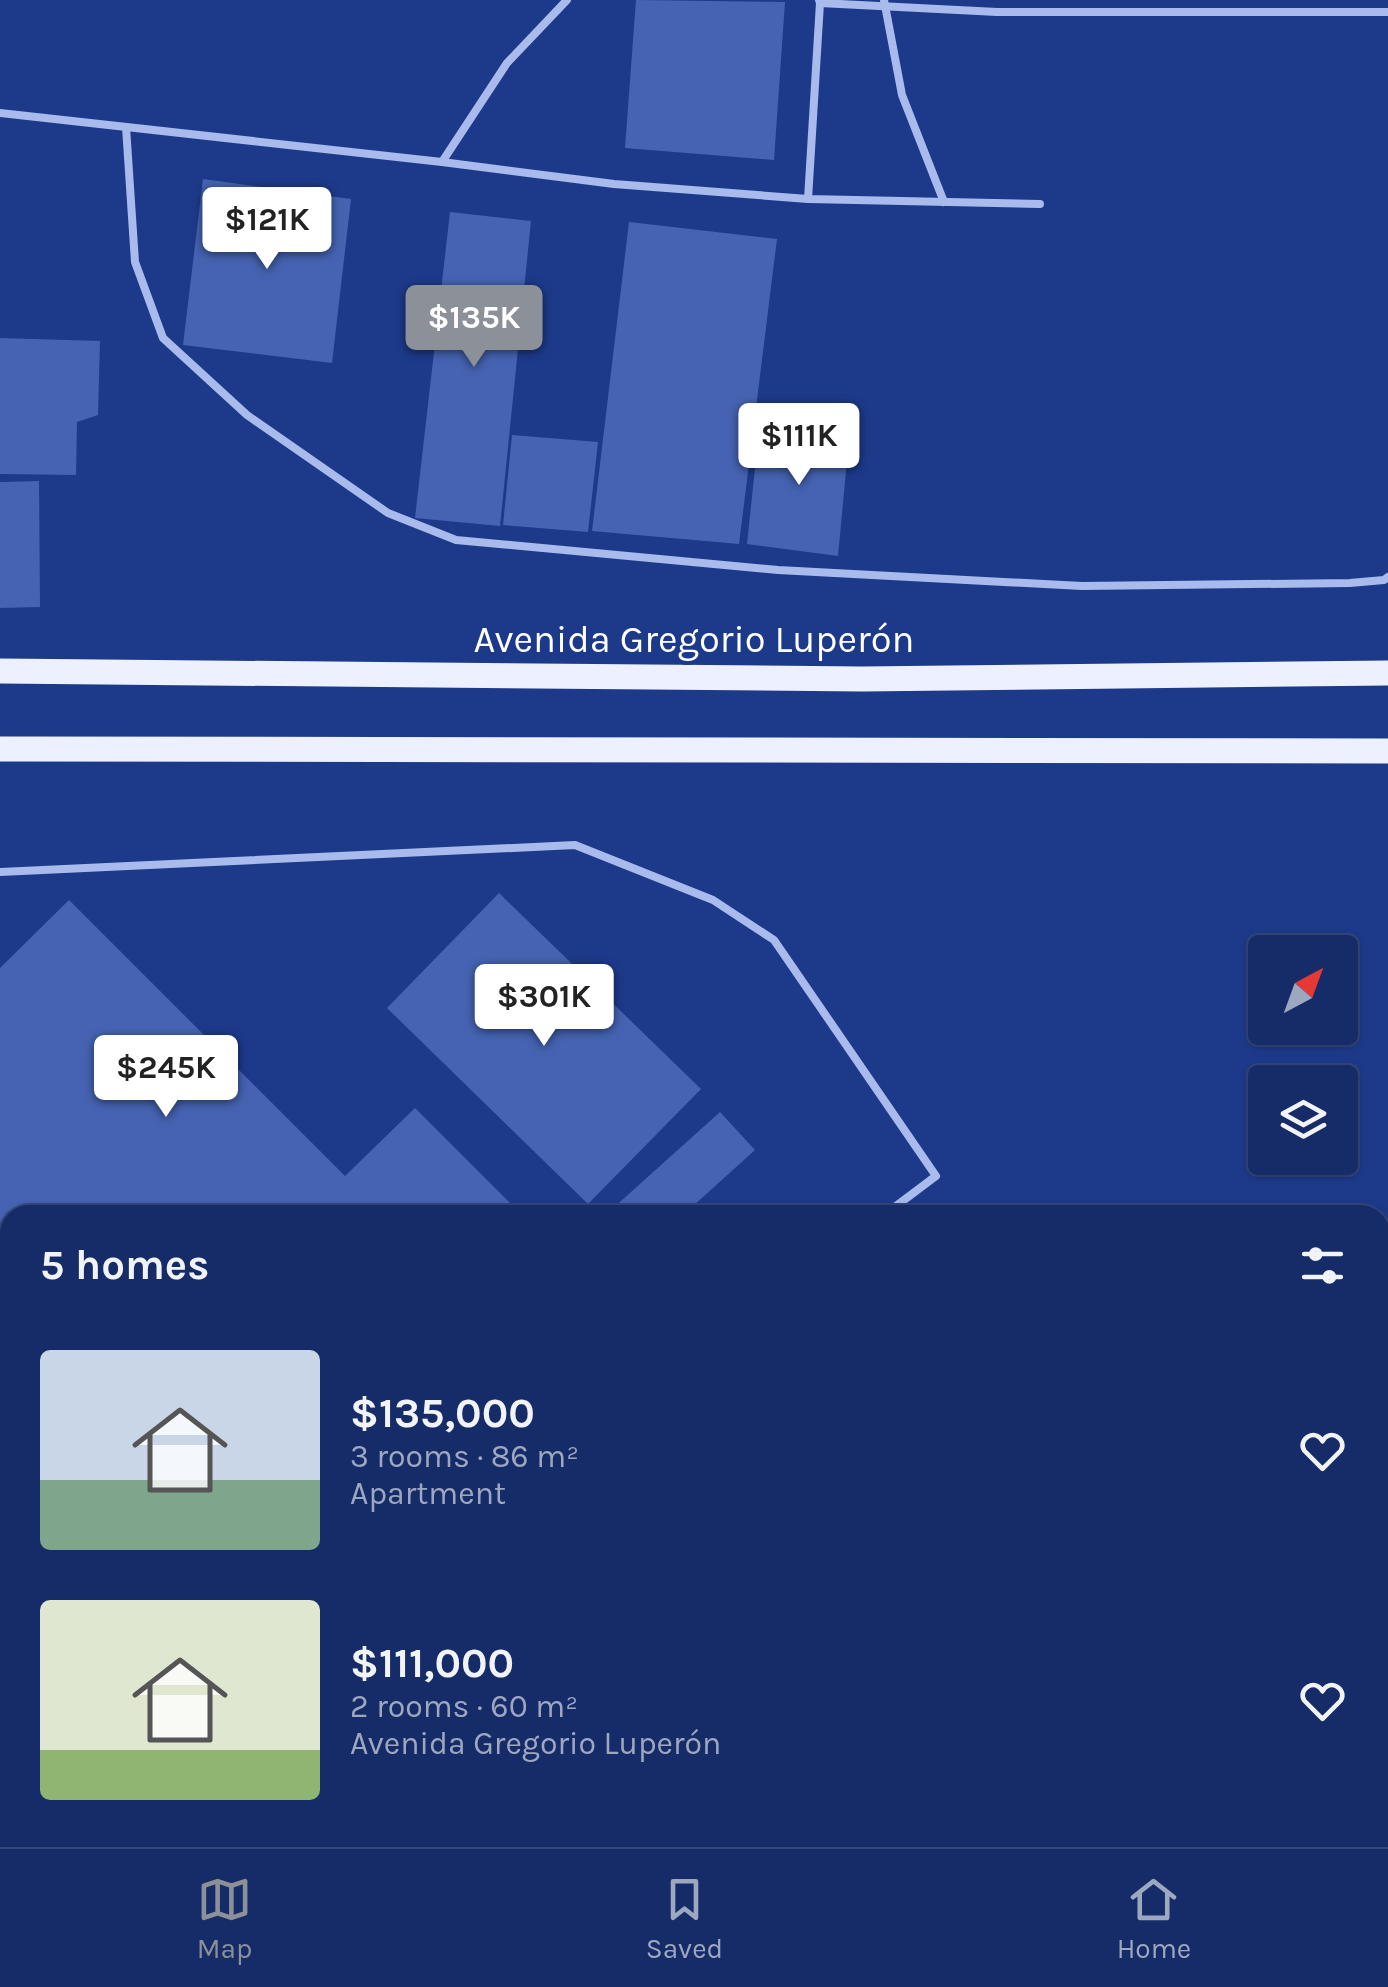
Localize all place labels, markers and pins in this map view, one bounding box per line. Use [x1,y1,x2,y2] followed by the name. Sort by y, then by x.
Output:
[197,187,337,272] pin: $121K
[404,285,544,370] pin: $135K
[729,403,869,488] pin: $111K
[474,964,614,1049] pin: $301K
[96,1035,236,1120] pin: $245K

